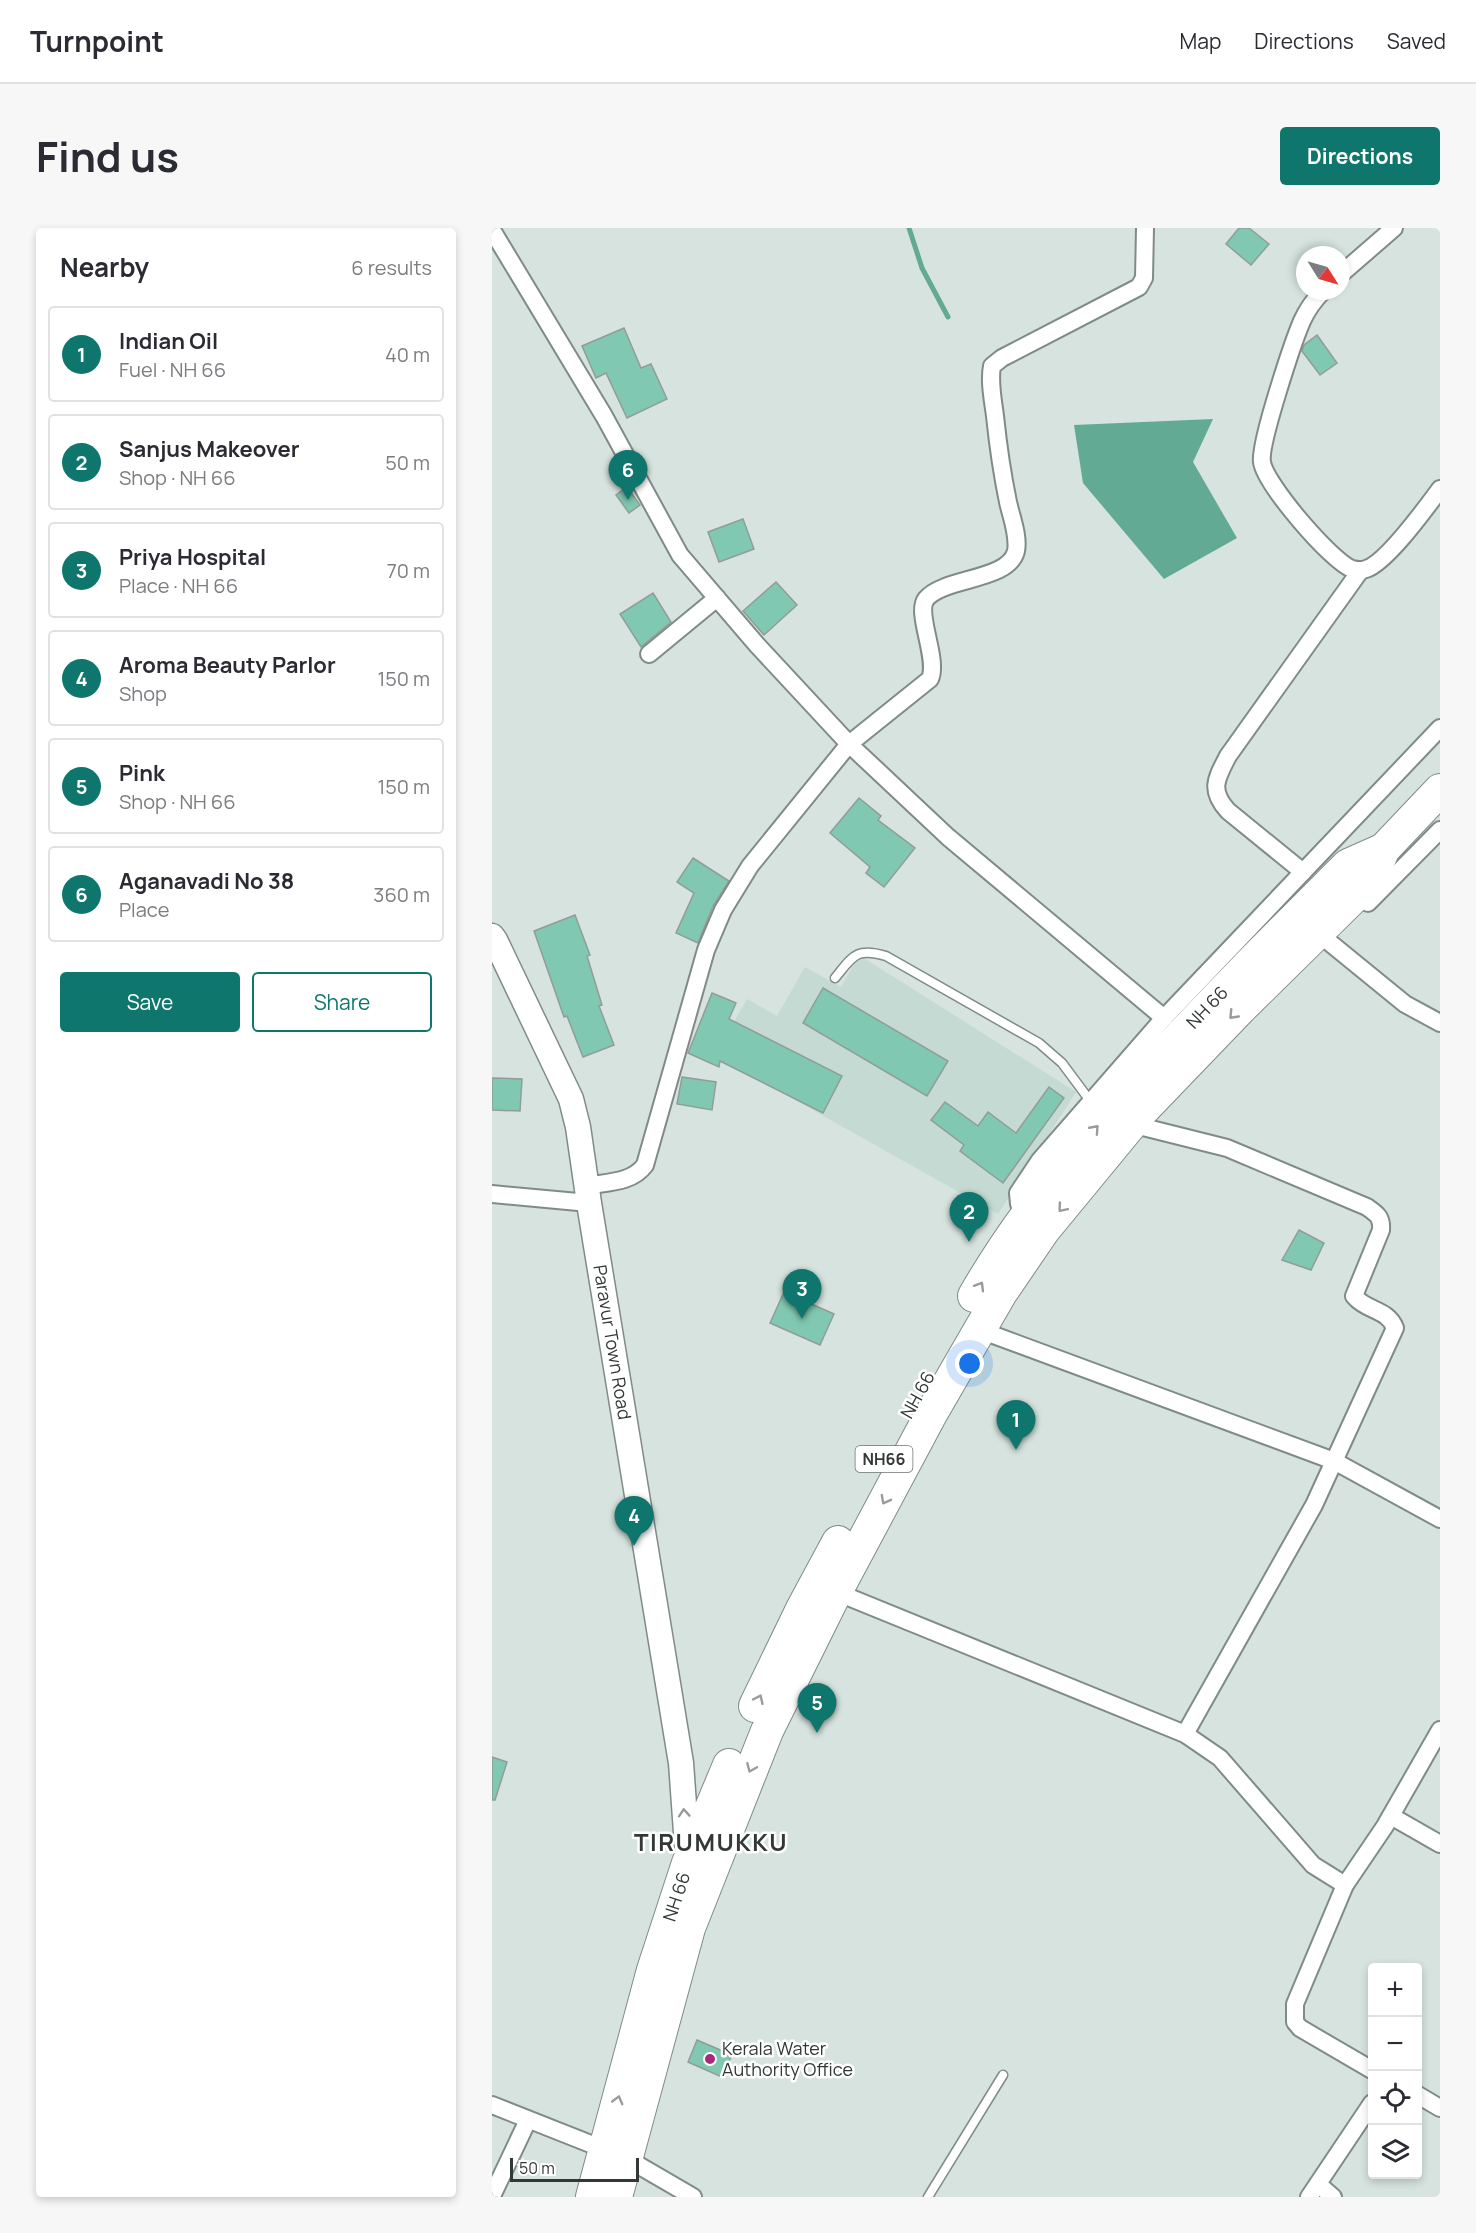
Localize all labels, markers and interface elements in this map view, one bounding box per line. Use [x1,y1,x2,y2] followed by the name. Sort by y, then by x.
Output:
[30,22,164,60] text: Turnpoint
[1180,27,1221,55] text: Map
[1254,27,1354,55] text: Directions
[1387,27,1446,55] text: Saved
[36,127,179,185] text: Find us
[1280,127,1440,185] button: Directions
[1296,246,1350,300] north arrow
[60,249,149,285] text: Nearby
[351,254,432,281] text: 6 results
[119,326,218,356] text: Indian Oil
[77,341,86,368] text: 1
[385,341,430,368] text: 40 m
[119,356,226,383] text: Fuel · NH 66
[119,434,300,464] text: Sanjus Makeover
[76,449,87,476] text: 2
[385,449,430,476] text: 50 m
[608,450,648,500] pin: 6
[119,464,236,491] text: Shop · NH 66
[119,542,266,572] text: Priya Hospital
[76,557,87,584] text: 3
[387,557,430,584] text: 70 m
[119,572,238,599] text: Place · NH 66
[119,650,336,680] text: Aroma Beauty Parlor
[75,665,88,692] text: 4
[377,665,430,692] text: 150 m
[119,680,167,707] text: Shop
[119,758,165,788] text: Pink
[76,773,87,800] text: 5
[377,773,430,800] text: 150 m
[119,788,236,815] text: Shop · NH 66
[119,866,294,896] text: Aganavadi No 38
[75,881,88,908] text: 6
[373,881,430,908] text: 360 m
[119,896,169,923] text: Place
[60,972,240,1032] button: Save
[252,972,432,1032] button: Share
[1180,980,1233,1033] street label: NH 66
[1230,1008,1241,1019] one-way arrow
[1088,1126,1099,1136] one-way arrow
[950,1192,988,1242] pin: 2
[1058,1201,1069,1212] one-way arrow
[588,1263,637,1421] street label: Paravur Town Road
[782,1270,822,1319] pin: 3
[973,1282,985,1292] one-way arrow
[955,1349,984,1378] your location
[894,1367,940,1422] street label: NH 66
[996,1400,1036,1450] pin: 1
[856,1446,912,1472] road number: NH66
[881,1494,892,1504] one-way arrow
[614,1496,654,1546] pin: 4
[798,1684,836,1733] pin: 5
[751,1694,763,1705] one-way arrow
[746,1762,758,1773] one-way arrow
[678,1809,691,1818] one-way arrow
[634,1825,788,1858] district label: TIRUMUKKU
[657,1869,695,1924] street label: NH 66
[1368,1963,1422,2179] map controls
[1368,1963,1422,2017] button: +
[1368,2017,1422,2071] button: −
[722,2036,853,2081] place label: Kerala Water Authority Office
[703,2052,717,2066] marker: Kerala Water Authority Office
[1368,2071,1422,2125] button: locate
[611,2095,623,2106] one-way arrow
[1368,2125,1422,2179] button: layers
[510,2155,639,2182] scale bar
[519,2157,555,2179] text: 50 m

